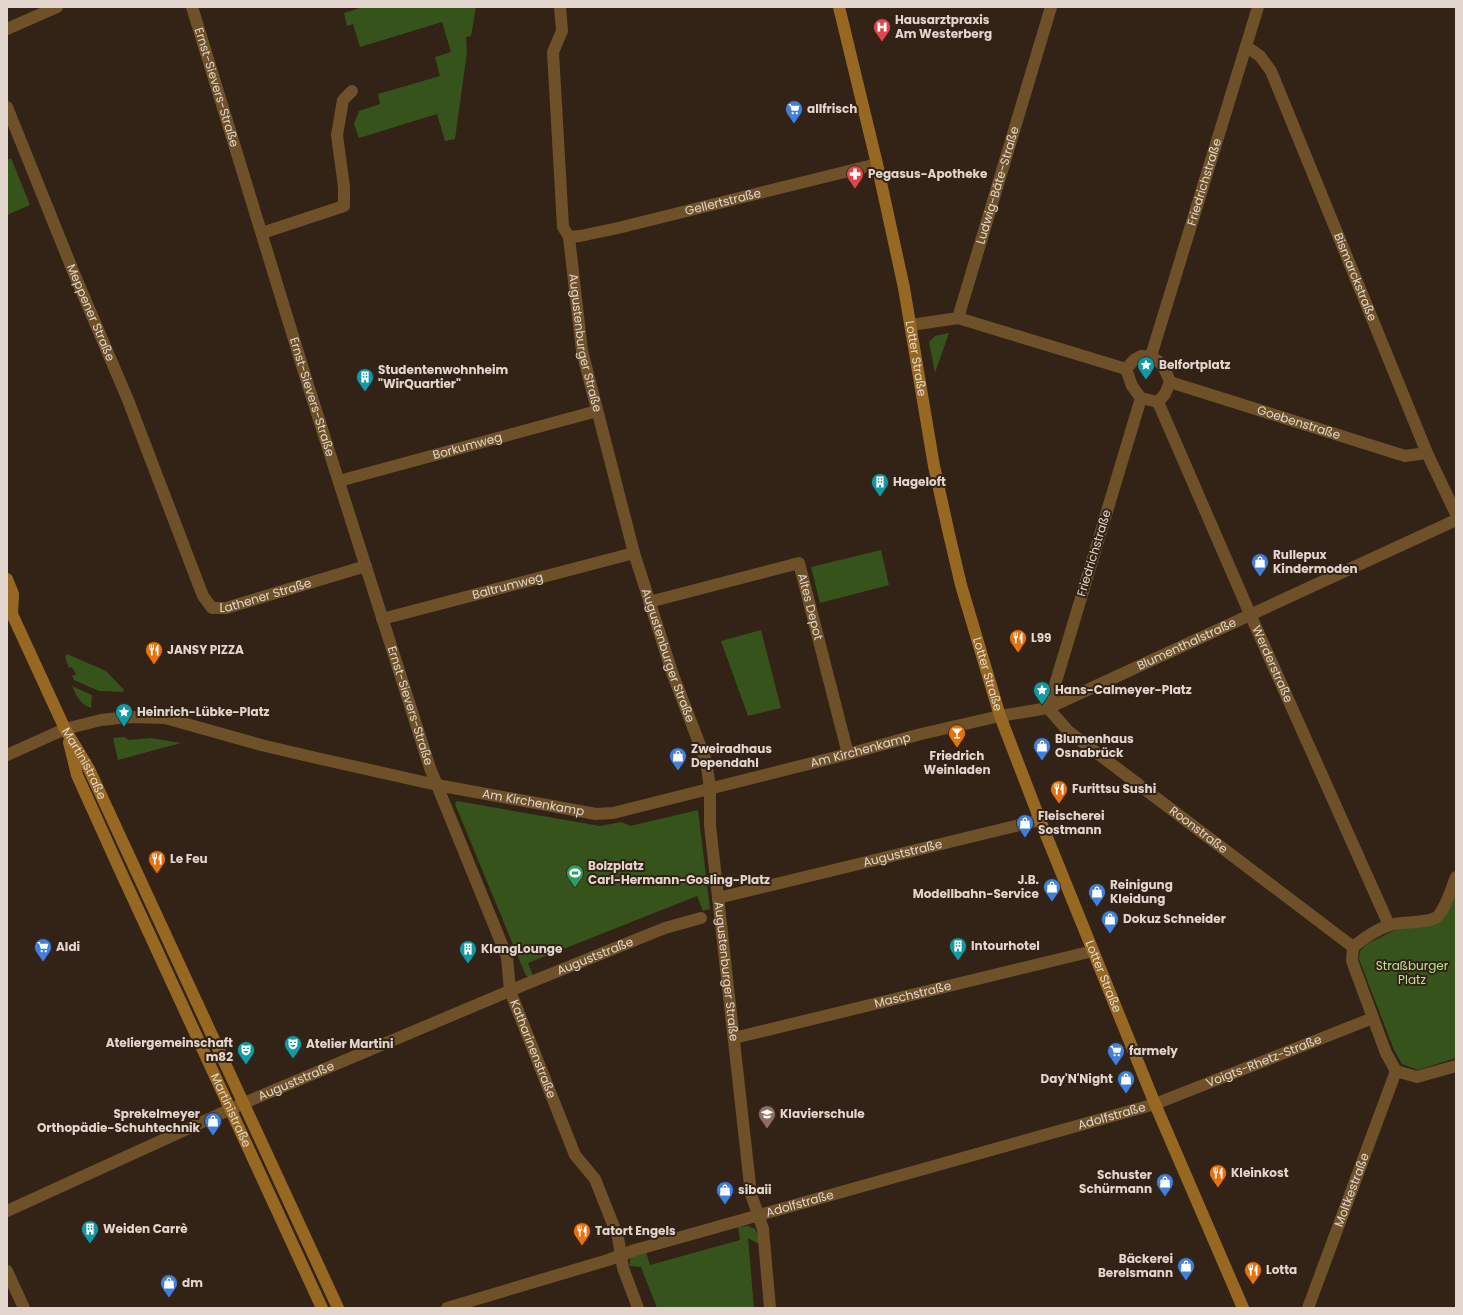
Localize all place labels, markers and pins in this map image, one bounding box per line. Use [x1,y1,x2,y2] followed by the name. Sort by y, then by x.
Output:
[895,11,992,42] place label: Hausarztpraxis Am Westerberg
[872,17,892,42] hospital icon: Hausarztpraxis Am Westerberg
[784,99,804,124] supermarket icon: allfrisch
[807,100,857,117] place label: allfrisch
[845,164,865,189] pharmacy icon: Pegasus-Apotheke
[868,165,988,182] place label: Pegasus-Apotheke
[1136,355,1156,380] place icon: Belfortplatz
[1159,356,1231,373] place label: Belfortplatz
[378,361,509,392] place label: Studentenwohnheim "WirQuartier"
[355,367,375,392] building icon: Studentenwohnheim "WirQuartier"
[870,472,890,497] building icon: Hageloft
[893,473,946,490] place label: Hageloft
[1273,546,1358,577] place label: Rullepux Kindermoden
[1250,552,1270,577] shop icon: Rullepux Kindermoden
[1008,628,1028,653] restaurant icon: L99
[1031,629,1051,646] place label: L99
[144,640,164,665] restaurant icon: JANSY PIZZA
[167,641,244,658] place label: JANSY PIZZA
[1032,680,1052,705] place icon: Hans-Calmeyer-Platz
[1055,681,1192,698] place label: Hans-Calmeyer-Platz
[114,702,134,727] place icon: Heinrich-Lübke-Platz
[137,703,270,720] place label: Heinrich-Lübke-Platz
[947,723,967,748] bar icon: Friedrich Weinladen
[1055,730,1134,761] place label: Blumenhaus Osnabrück
[1032,736,1052,761] shop icon: Blumenhaus Osnabrück
[691,740,772,771] place label: Zweiradhaus Dependahl
[668,746,688,771] shop icon: Zweiradhaus Dependahl
[924,747,990,778] place label: Friedrich Weinladen
[1049,779,1069,804] restaurant icon: Furittsu Sushi
[1072,780,1156,797] place label: Furittsu Sushi
[1038,807,1105,838] place label: Fleischerei Sostmann
[1015,813,1035,838] shop icon: Fleischerei Sostmann
[147,849,167,874] restaurant icon: Le Feu
[170,850,208,867] place label: Le Feu
[588,857,770,888] place label: Bolzplatz Carl-Hermann-Gosling-Platz
[565,863,585,888] sports icon: Bolzplatz Carl-Hermann-Gosling-Platz
[913,871,1040,902] place label: J.B. Modellbahn-Service
[1110,876,1173,907] place label: Reinigung Kleidung
[1042,877,1062,902] shop icon: J.B. Modellbahn-Service
[1087,882,1107,907] shop icon: Reinigung Kleidung
[1100,909,1120,934] shop icon: Dokuz Schneider
[1123,910,1226,927] place label: Dokuz Schneider
[948,936,968,961] building icon: Intourhotel
[33,937,53,962] supermarket icon: Aldi
[971,937,1040,954] place label: Intourhotel
[56,938,80,955] place label: Aldi
[458,939,478,964] building icon: KlangLounge
[481,940,563,957] place label: KlangLounge
[106,1034,233,1065] place label: Ateliergemeinschaft m82
[283,1034,303,1059] theatre icon: Atelier Martini
[306,1035,394,1052] place label: Atelier Martini
[236,1040,256,1065] theatre icon: Ateliergemeinschaft m82
[1106,1041,1126,1066] supermarket icon: farmely
[1129,1042,1178,1059] place label: farmely
[1116,1069,1136,1094] shop icon: Day'N'Night
[1041,1070,1113,1087] place label: Day'N'Night
[757,1104,777,1129] school or university icon: Klavierschule
[37,1105,201,1136] place label: Sprekelmeyer Orthopädie-Schuhtechnik
[780,1105,865,1122] place label: Klavierschule
[203,1111,223,1136] shop icon: Sprekelmeyer Orthopädie-Schuhtechnik
[1208,1163,1228,1188] restaurant icon: Kleinkost
[1231,1164,1289,1181] place label: Kleinkost
[1079,1166,1152,1197] place label: Schuster Schürmann
[1155,1172,1175,1197] shop icon: Schuster Schürmann
[715,1180,735,1205] shop icon: sibaii
[738,1181,772,1198] place label: sibaii
[80,1219,100,1244] building icon: Weiden Carrè
[103,1220,188,1237] place label: Weiden Carrè
[572,1221,592,1246] restaurant icon: Tatort Engels
[595,1222,676,1239] place label: Tatort Engels
[1098,1250,1173,1281] place label: Bäckerei Berelsmann
[1176,1256,1196,1281] shop icon: Bäckerei Berelsmann
[1243,1260,1263,1285] restaurant icon: Lotta
[1266,1261,1297,1278] place label: Lotta
[159,1273,179,1298] shop icon: dm
[182,1274,203,1291] place label: dm

